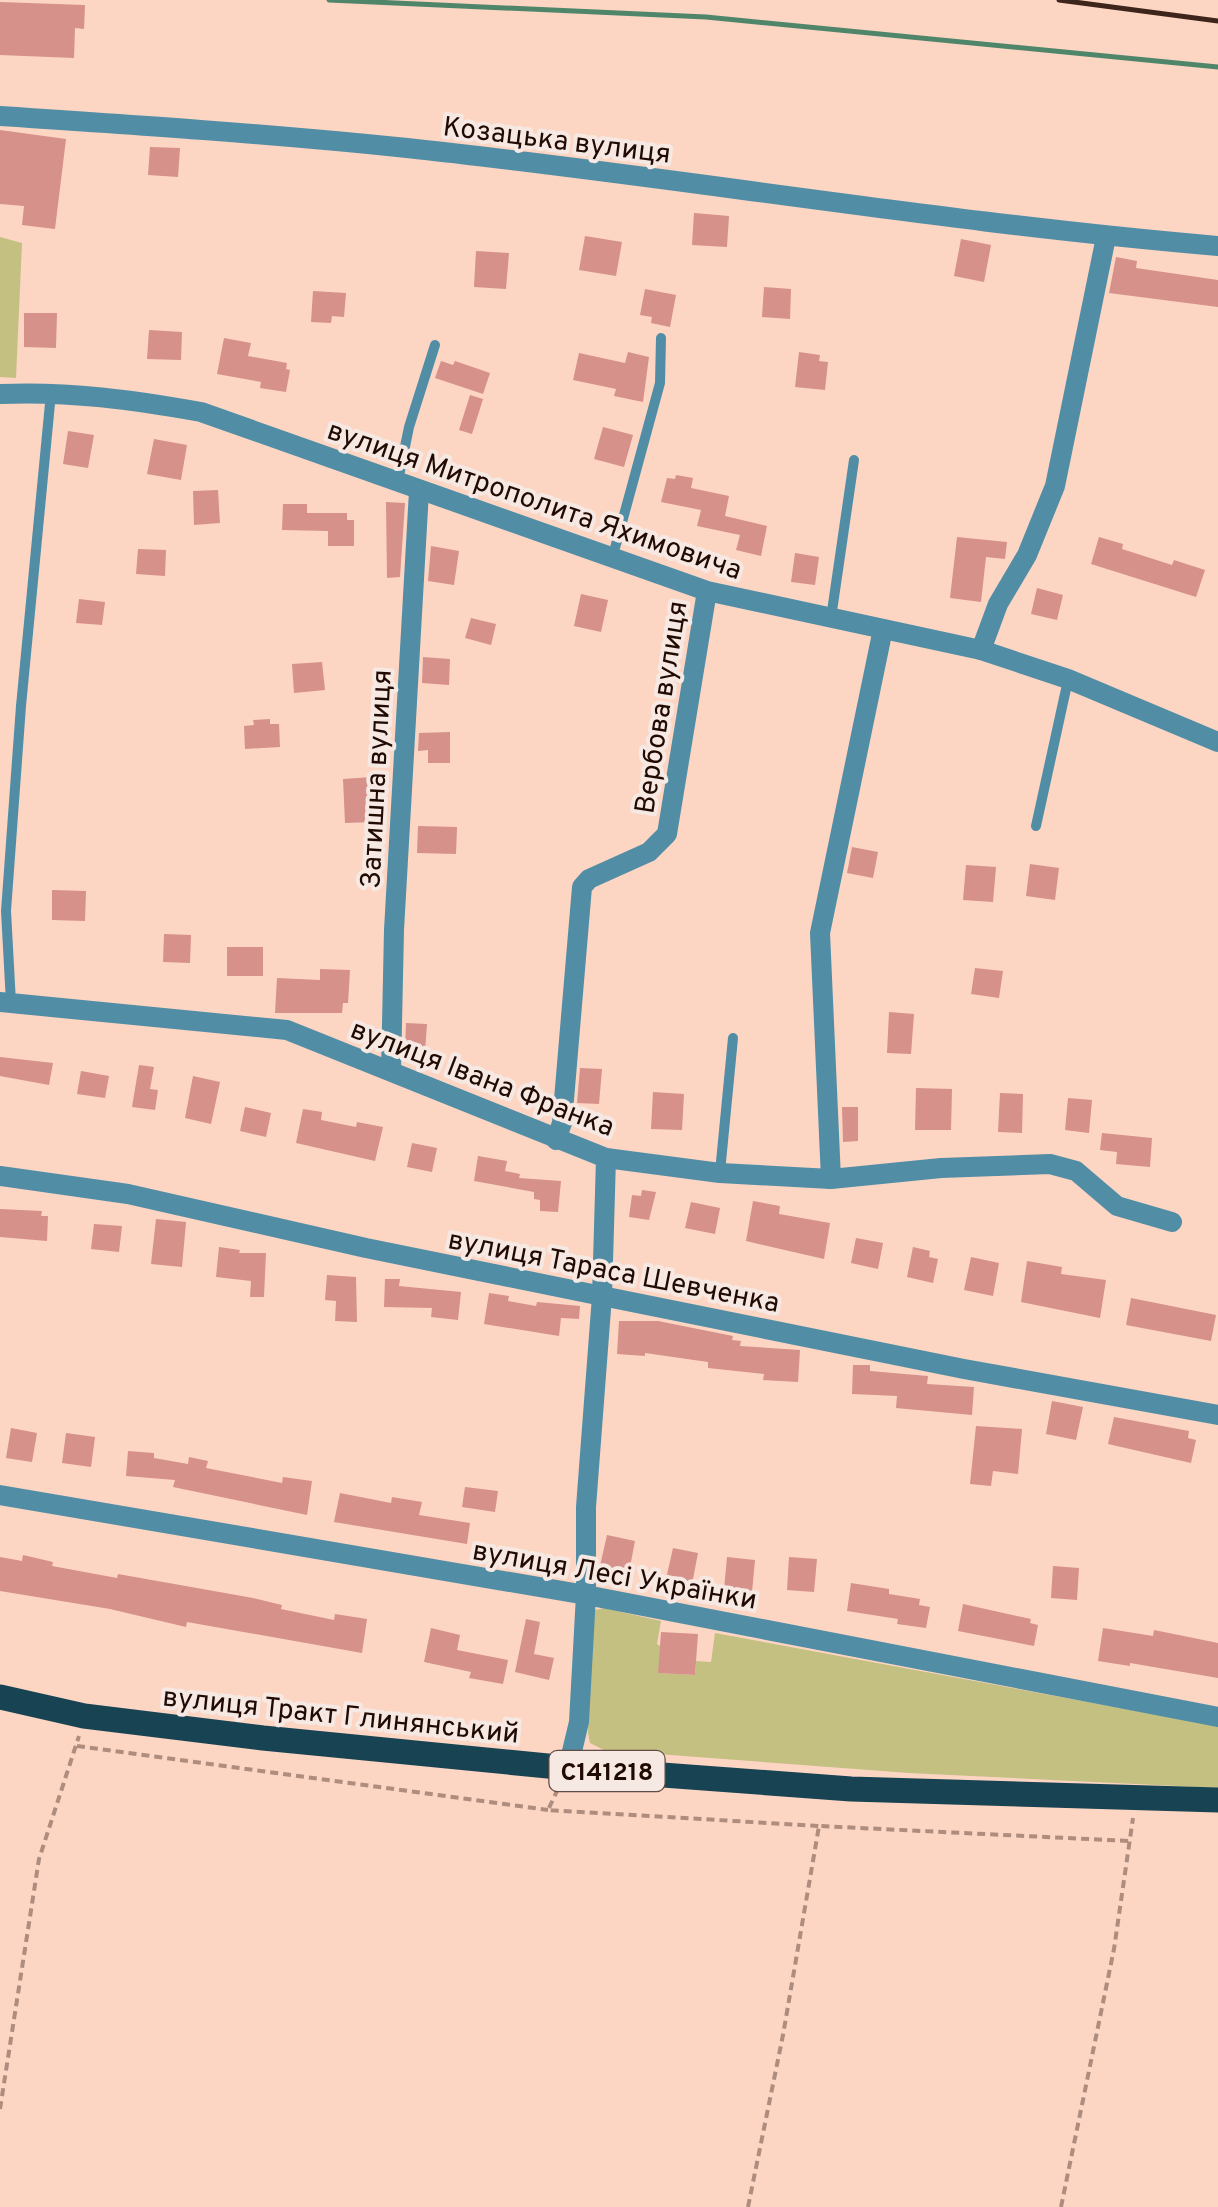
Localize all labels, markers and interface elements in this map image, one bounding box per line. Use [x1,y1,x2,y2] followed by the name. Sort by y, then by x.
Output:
[441,110,673,174] street label: Козацька вулиця
[322,414,746,590] street label: вулиця Митрополита Яхимовича
[628,598,698,816] street label: Вербова вулиця
[354,669,402,890] street label: Затишна вулиця
[345,1013,619,1147] street label: вулиця Івана Франка
[445,1223,782,1323] street label: вулиця Тараса Шевченка
[469,1534,760,1620] street label: вулиця Лесі Українки
[161,1680,521,1754] street label: вулиця Тракт Глинянський
[550,1751,664,1791] road number: С141218

